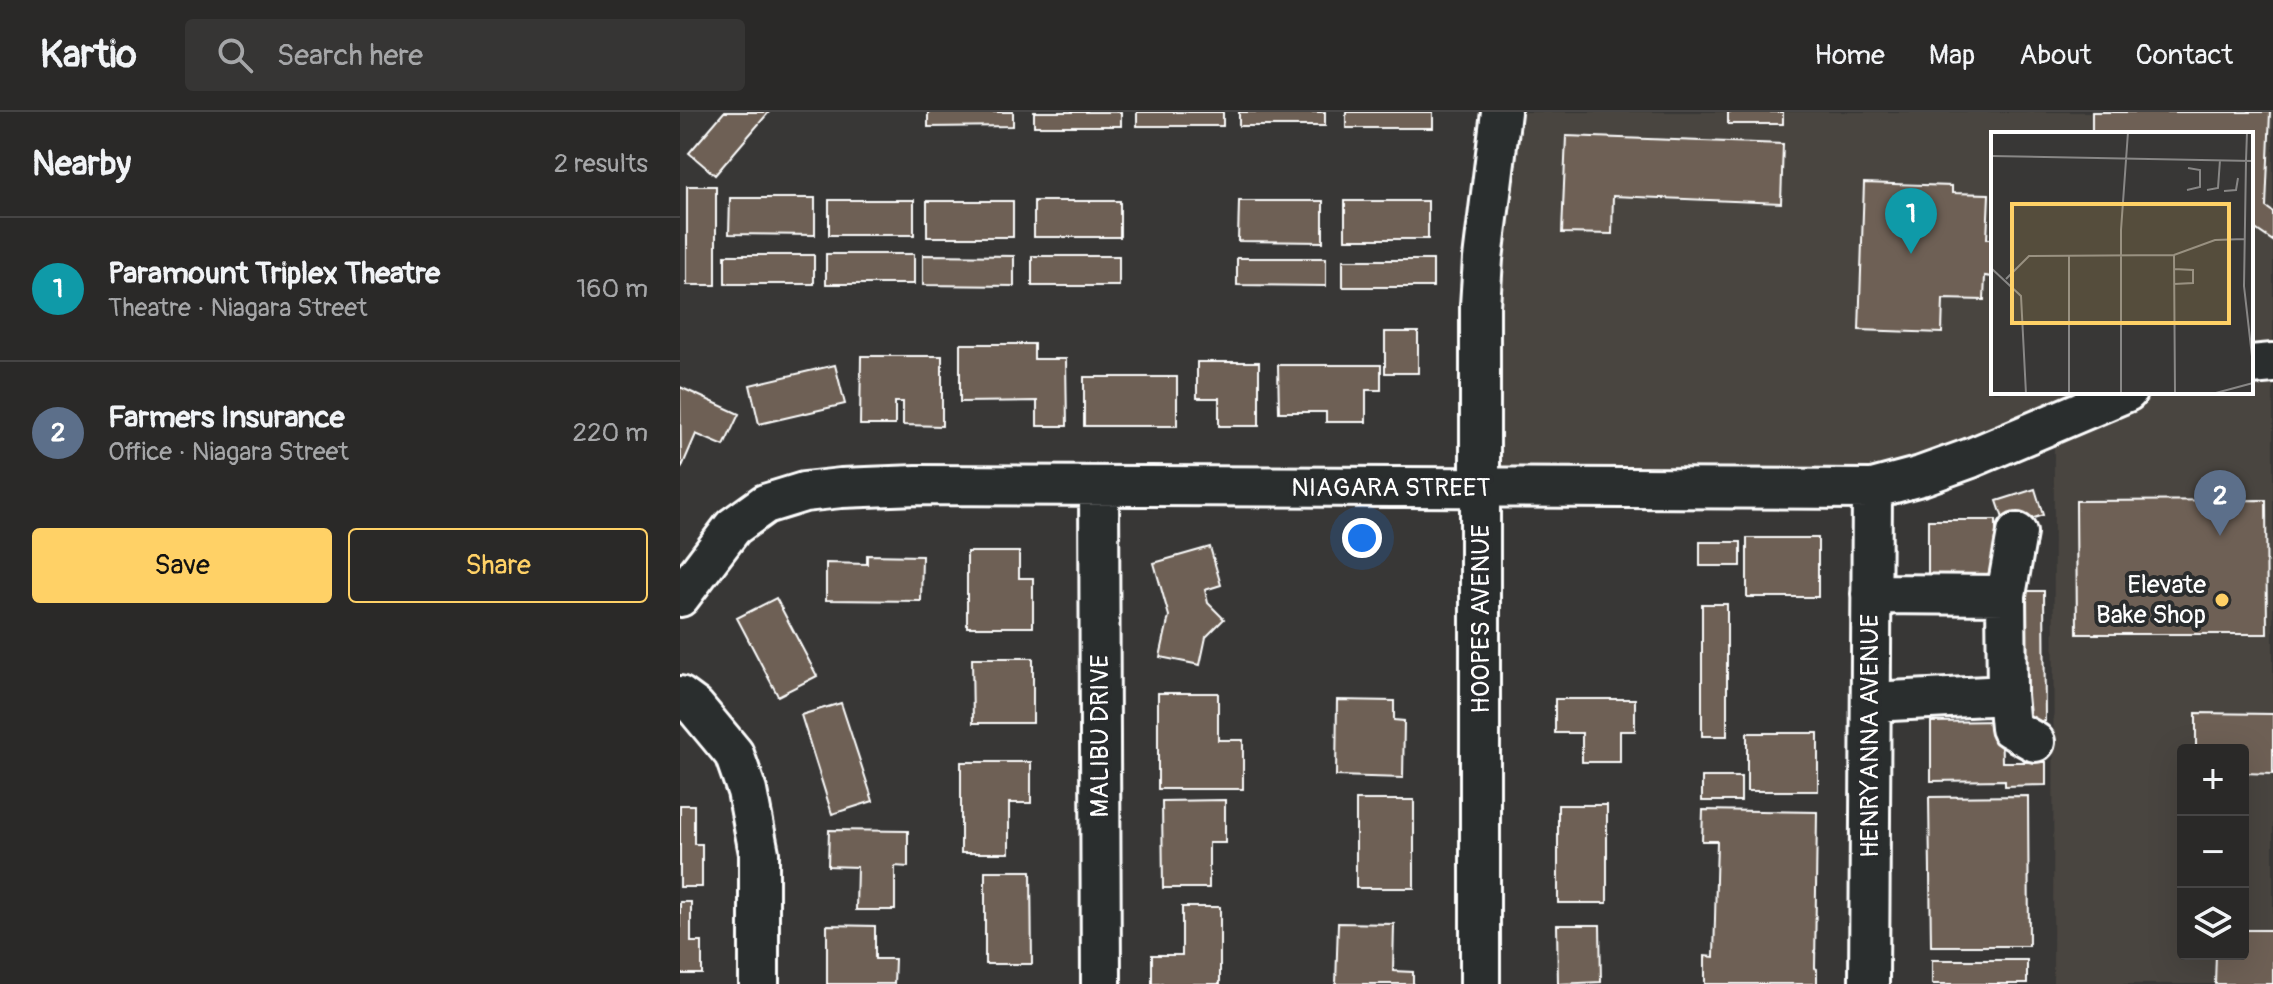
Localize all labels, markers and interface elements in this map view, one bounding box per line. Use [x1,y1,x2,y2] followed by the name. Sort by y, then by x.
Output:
[185,19,745,91] search box
[40,31,137,79] text: Kartio
[213,33,257,77] icon: search
[277,37,423,74] text: Search here
[1814,38,1885,73] text: Home
[1929,38,1975,73] text: Map
[2019,38,2092,73] text: About
[2136,38,2233,73] text: Contact
[1991,132,2253,394] inset map
[32,143,131,186] text: Nearby
[554,148,648,180] text: 2 results
[1885,188,1937,254] pin: 1
[108,255,440,292] text: Paramount Triplex Theatre
[53,273,63,305] text: 1
[576,273,648,305] text: 160 m
[108,292,367,324] text: Theatre · Niagara Street
[108,399,345,436] text: Farmers Insurance
[51,417,65,449] text: 2
[572,417,648,449] text: 220 m
[108,436,349,468] text: Office · Niagara Street
[2194,470,2246,536] pin: 2
[1291,472,1491,504] street label: NIAGARA STREET
[1342,518,1382,558] your location
[1465,524,1497,714] street label: HOOPES AVENUE
[32,528,332,603] button: Save
[348,528,648,603] button: Share
[2096,569,2206,631] place label: Elevate Bake Shop
[2213,591,2231,609] marker: Elevate Bake Shop
[1854,614,1886,858] street label: HENRYANNA AVENUE
[1084,655,1116,817] street label: MALIBU DRIVE
[2177,744,2249,960] map controls
[2177,744,2249,816] button: +
[2177,816,2249,888] button: −
[2177,888,2249,960] button: layers

